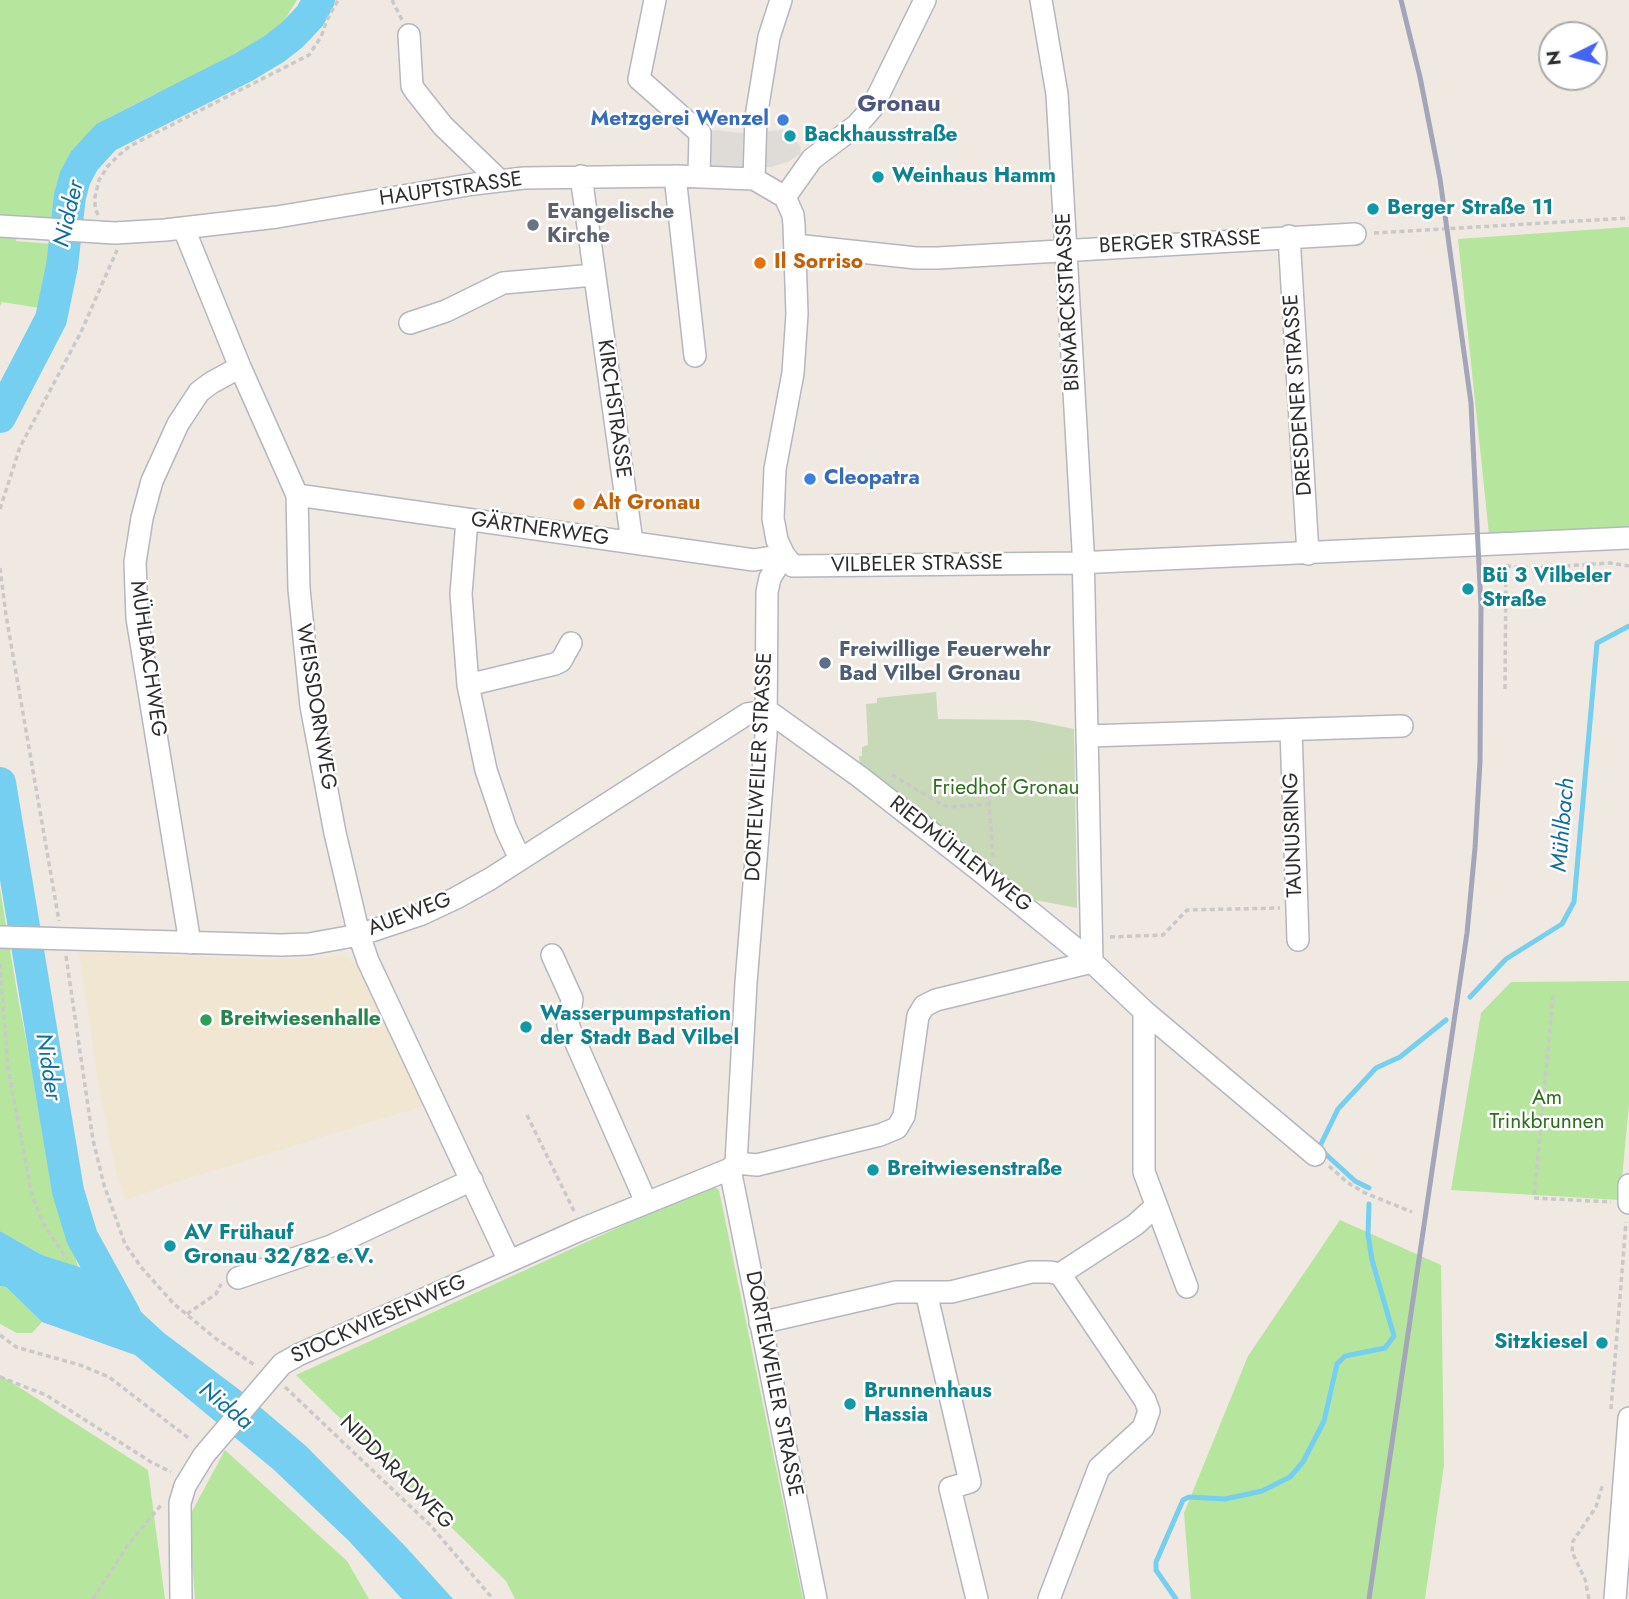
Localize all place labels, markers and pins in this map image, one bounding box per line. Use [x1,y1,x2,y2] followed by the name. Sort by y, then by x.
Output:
[591,107,769,133] place label: Metzgerei Wenzel
[775,112,791,128] marker: Metzgerei Wenzel
[804,123,958,149] place label: Backhausstraße
[782,128,798,144] marker: Backhausstraße
[892,164,1056,190] place label: Weinhaus Hamm
[870,169,886,185] marker: Weinhaus Hamm
[1387,196,1553,222] place label: Berger Straße 11
[547,200,674,250] place label: Evangelische Kirche
[1365,201,1381,217] marker: Berger Straße 11
[525,217,541,233] marker: Evangelische Kirche
[774,250,863,276] place label: Il Sorriso
[752,255,768,271] marker: Il Sorriso
[824,466,920,492] place label: Cleopatra
[802,471,818,487] marker: Cleopatra
[593,491,700,517] place label: Alt Gronau
[571,496,587,512] marker: Alt Gronau
[1482,564,1612,614] place label: Bü 3 Vilbeler Straße
[1460,581,1476,597] marker: Bü 3 Vilbeler Straße
[839,638,1051,688] place label: Freiwillige Feuerwehr Bad Vilbel Gronau
[817,655,833,671] marker: Freiwillige Feuerwehr Bad Vilbel Gronau
[540,1002,739,1052] place label: Wasserpumpstation der Stadt Bad Vilbel
[220,1007,381,1033] place label: Breitwiesenhalle
[198,1012,214,1028] marker: Breitwiesenhalle
[518,1019,534,1035] marker: Wasserpumpstation der Stadt Bad Vilbel
[887,1157,1062,1183] place label: Breitwiesenstraße
[865,1162,881,1178] marker: Breitwiesenstraße
[184,1221,374,1271] place label: AV Frühauf Gronau 32/82 e.V.
[162,1238,178,1254] marker: AV Frühauf Gronau 32/82 e.V.
[1494,1330,1588,1356] place label: Sitzkiesel
[1594,1335,1610,1351] marker: Sitzkiesel
[864,1379,992,1429] place label: Brunnenhaus Hassia
[842,1396,858,1412] marker: Brunnenhaus Hassia

